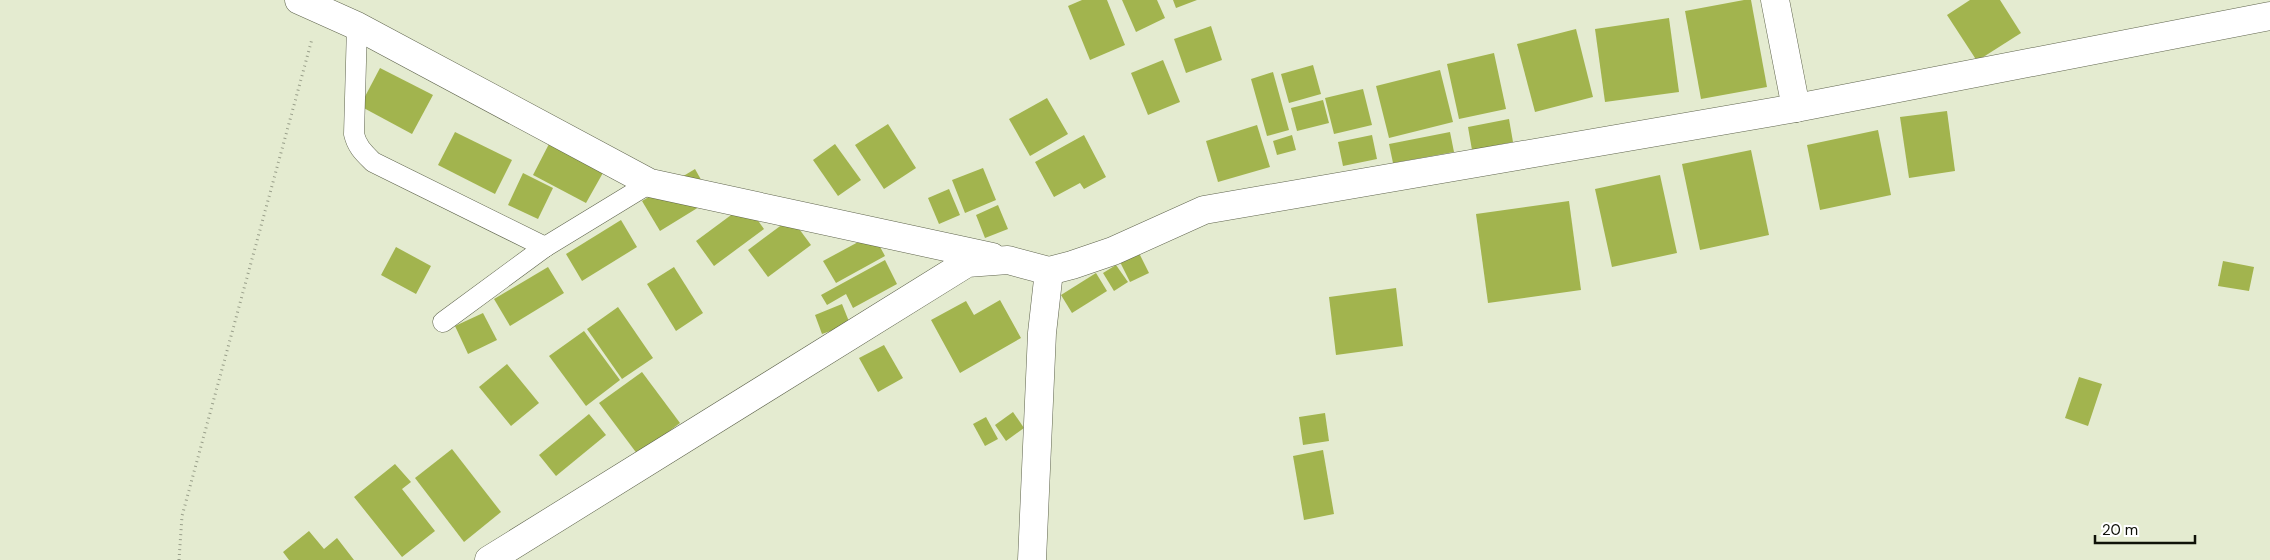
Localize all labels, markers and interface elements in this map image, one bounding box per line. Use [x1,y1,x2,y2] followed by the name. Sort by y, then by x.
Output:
[2095,512,2195,544] scale bar
[2102,520,2138,540] text: 20 m

